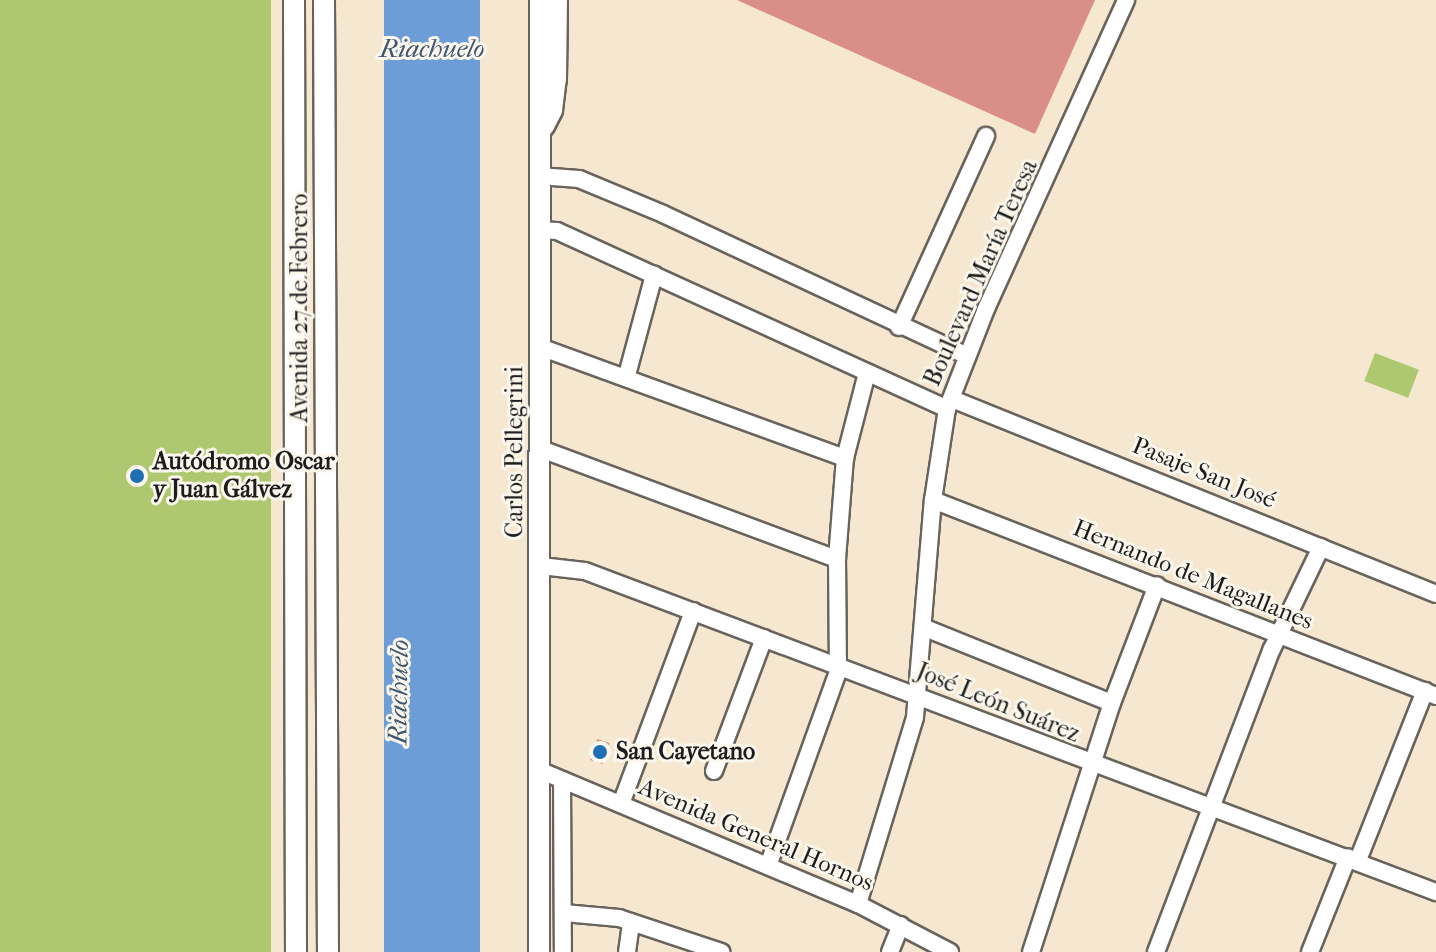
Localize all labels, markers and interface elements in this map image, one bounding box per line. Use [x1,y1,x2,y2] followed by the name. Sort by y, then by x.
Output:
[380,33,484,65] water label: Riachuelo
[918,155,1044,391] street label: Boulevard María Teresa
[286,194,314,422] street label: Avenida 27 de Febrero
[501,366,529,538] street label: Carlos Pellegrini
[1128,431,1280,515] street label: Pasaje San José
[153,448,335,504] place label: Autódromo Oscar y Juan Gálvez
[128,467,146,485] marker: Autódromo Oscar y Juan Gálvez
[1069,514,1317,636] street label: Hernando de Magallanes
[382,639,416,745] water label: Riachuelo
[912,657,1084,749] street label: José León Suárez
[616,738,755,766] place label: San Cayetano
[591,743,609,761] marker: San Cayetano
[634,773,878,897] street label: Avenida General Hornos

